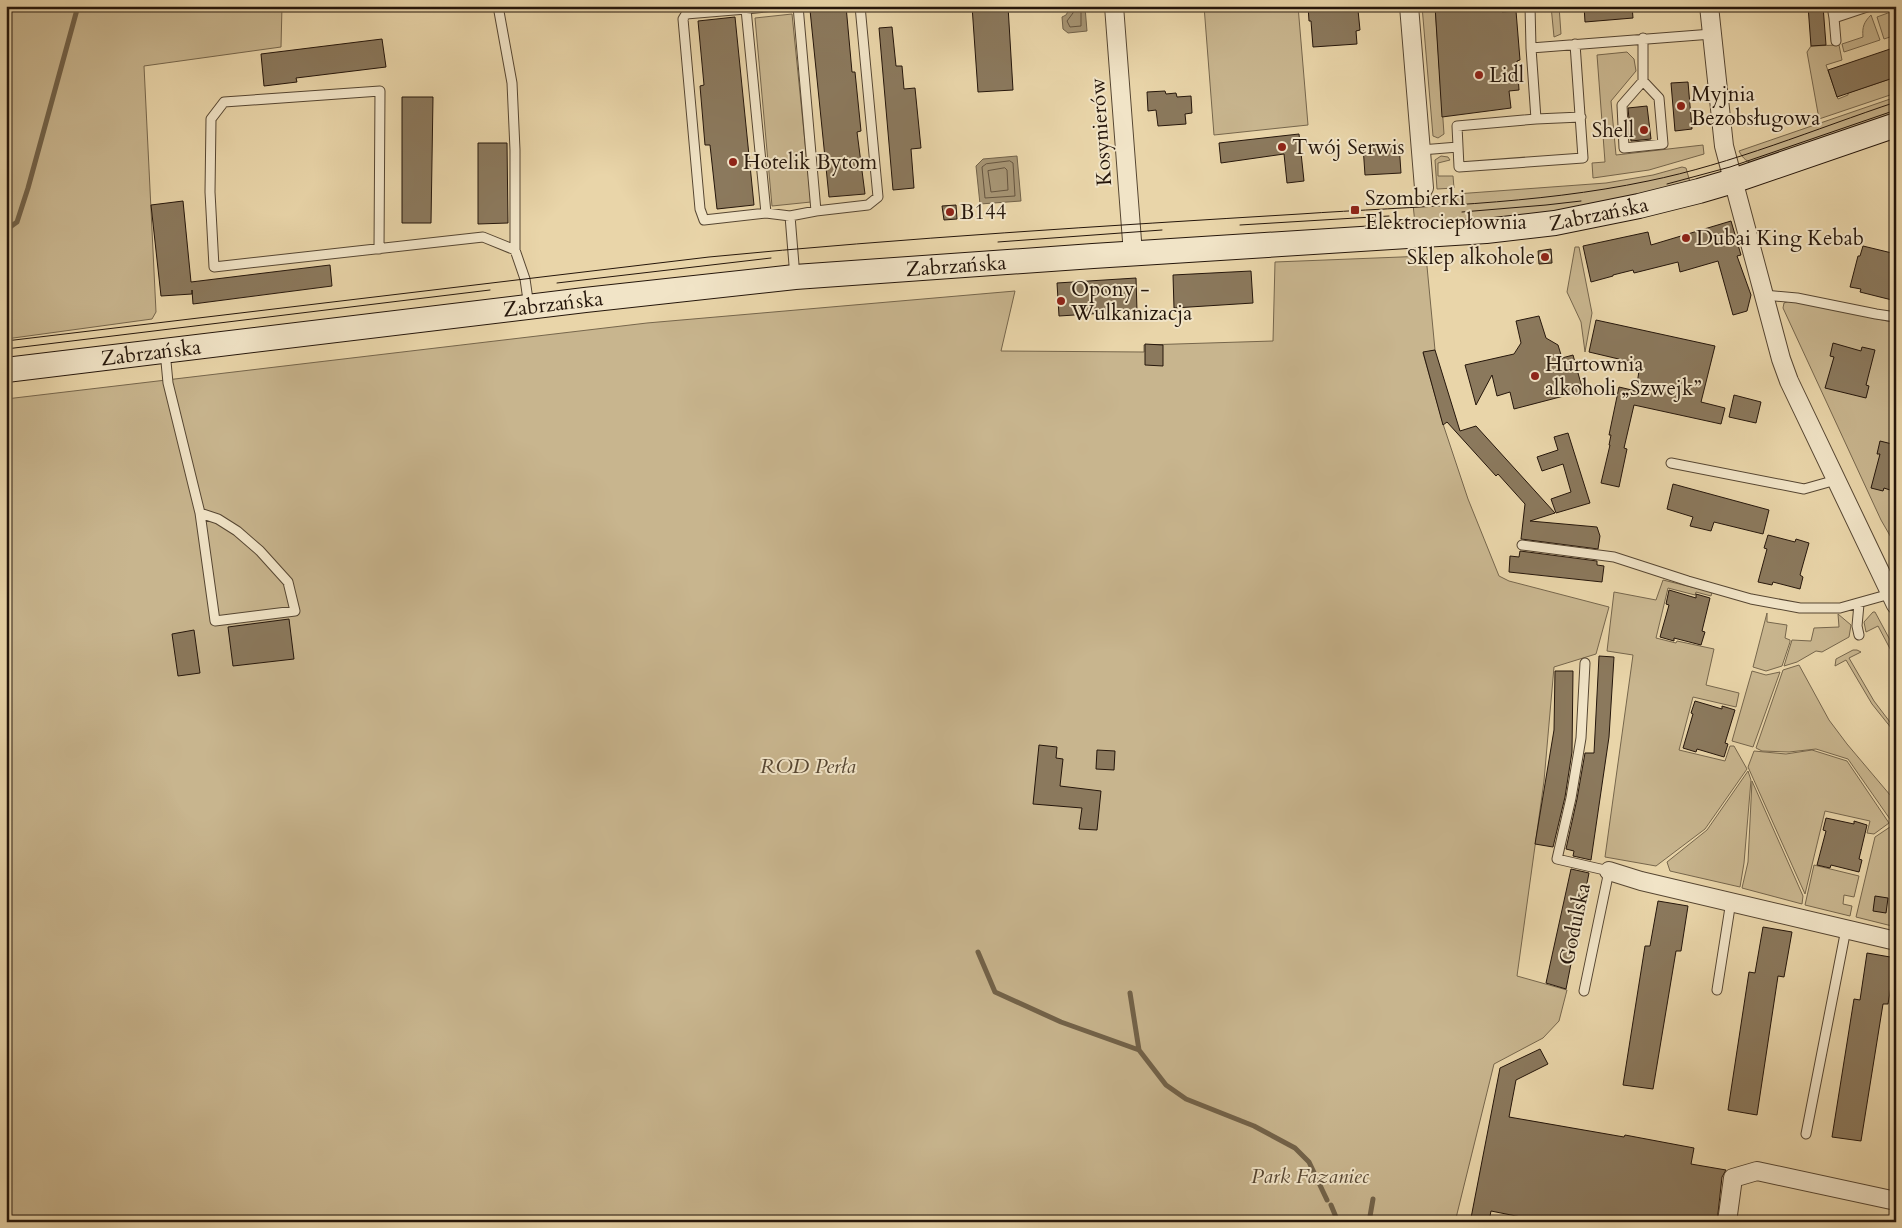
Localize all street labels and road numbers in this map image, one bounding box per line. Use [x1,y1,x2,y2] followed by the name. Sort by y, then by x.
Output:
[1083,77,1119,187] street label: Kosynierów
[1546,190,1651,238] street label: Zabrzańska
[905,248,1007,284] street label: Zabrzańska
[501,284,605,324] street label: Zabrzańska
[99,332,203,373] street label: Zabrzańska
[1552,880,1598,968] street label: Godulska

